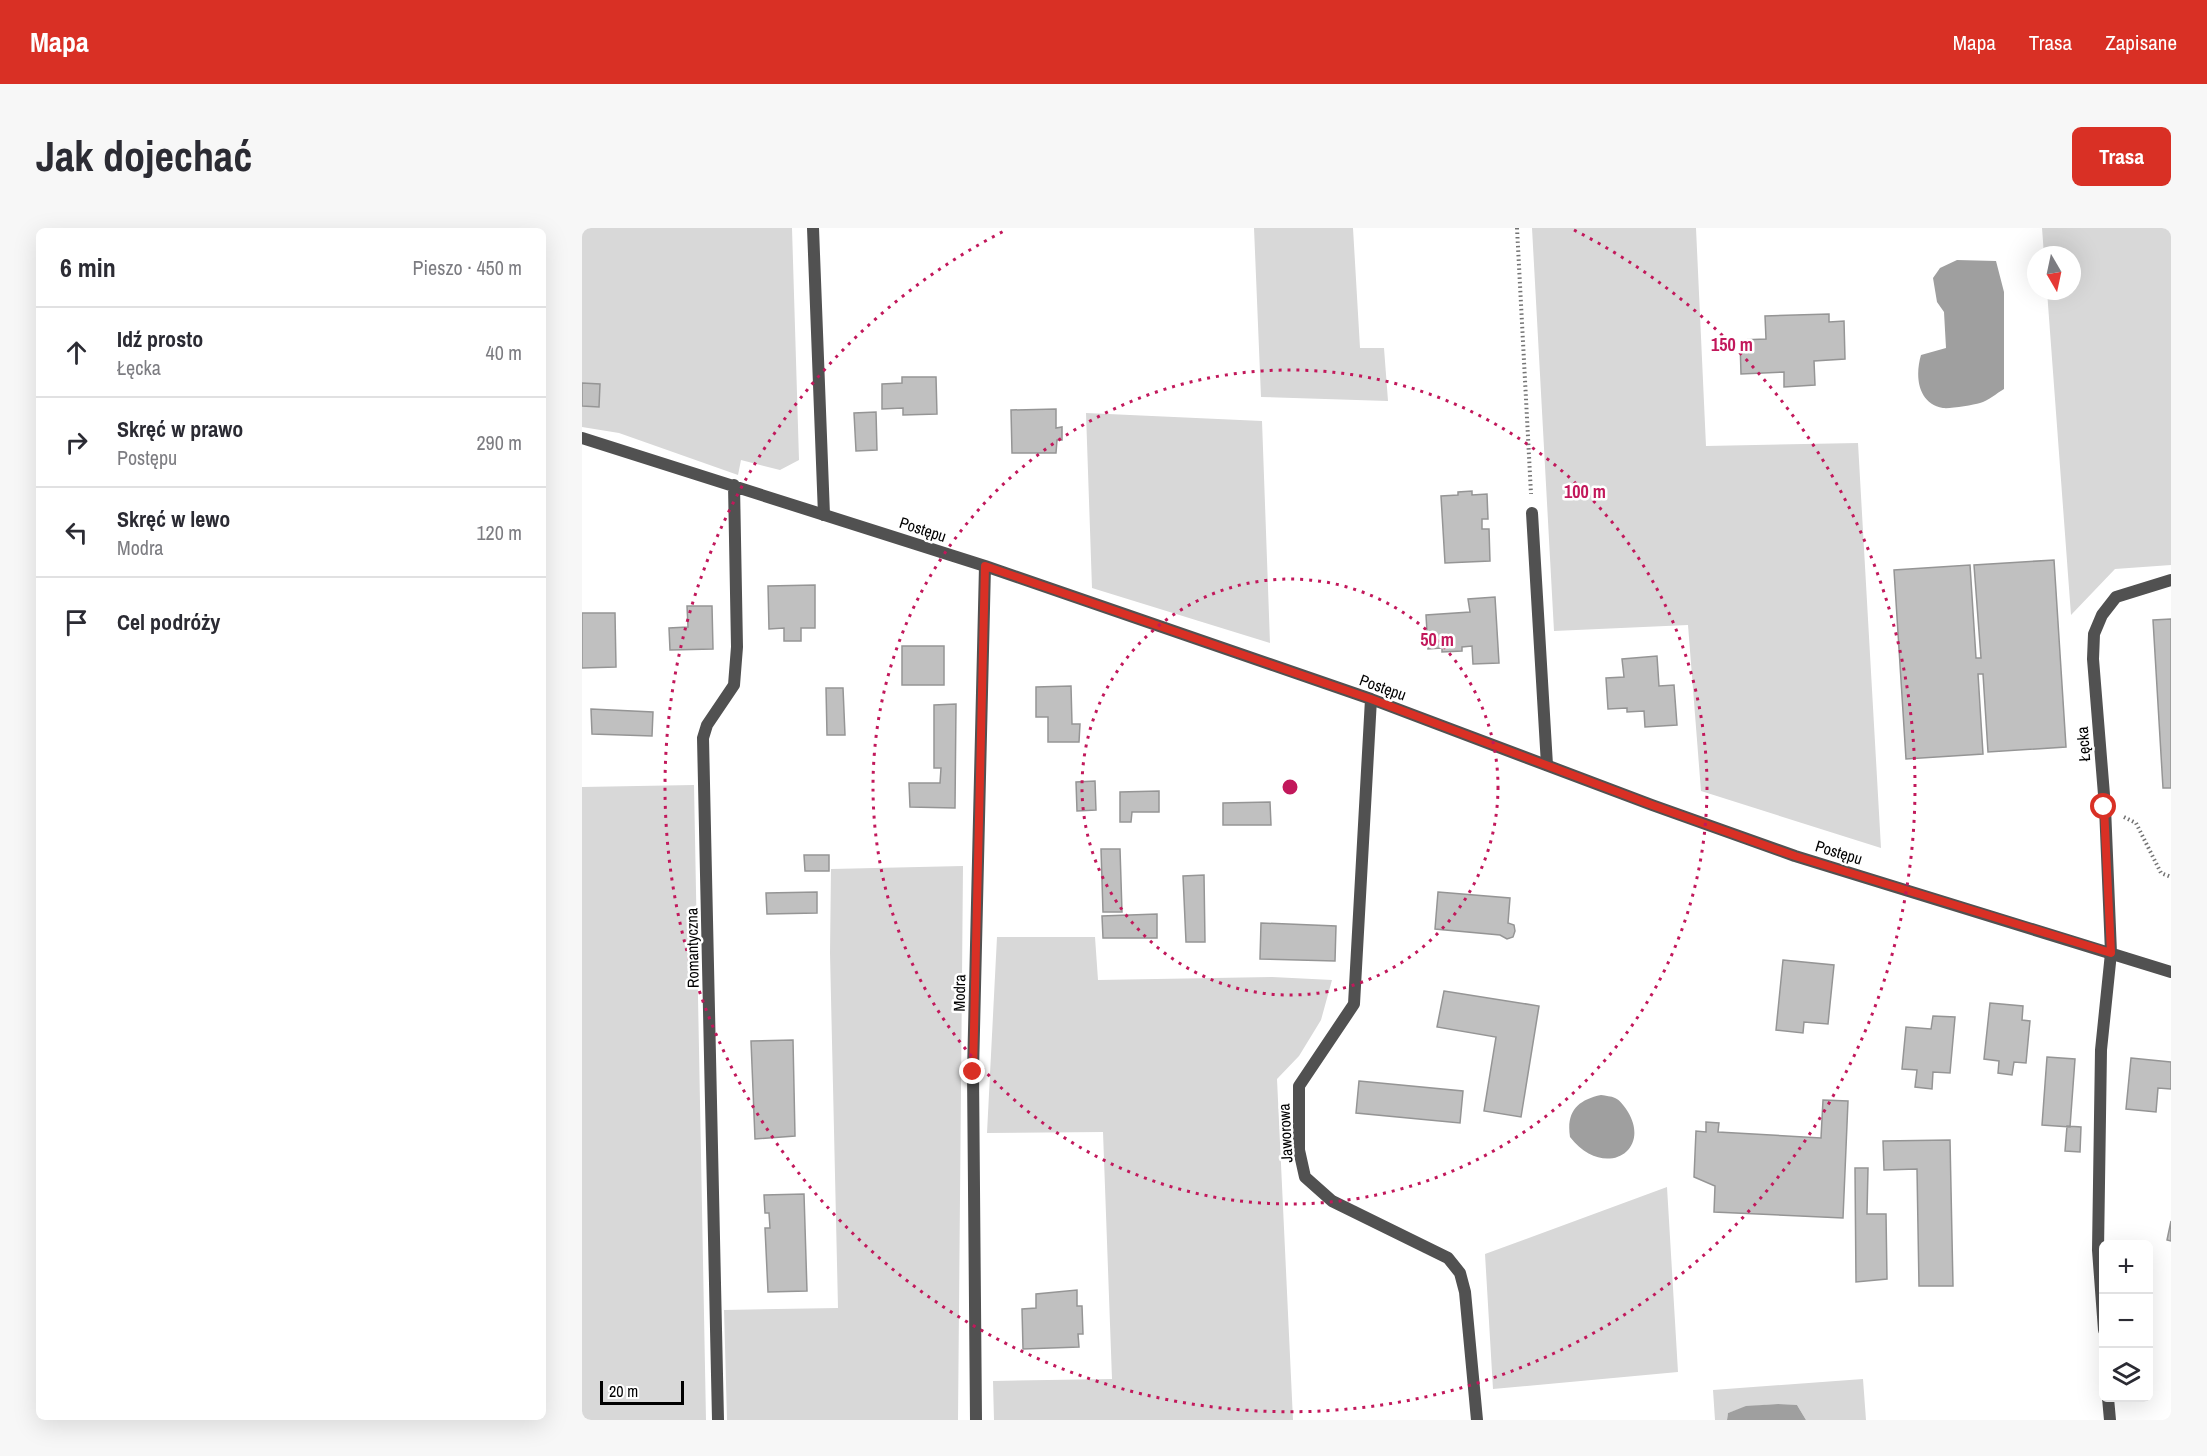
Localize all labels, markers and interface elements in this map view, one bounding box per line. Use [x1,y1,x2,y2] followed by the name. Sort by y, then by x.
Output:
[30,23,89,61] text: Mapa
[1953,28,1996,57] text: Mapa
[2029,28,2072,57] text: Trasa
[2105,28,2177,57] text: Zapisane
[2072,127,2171,186] button: Trasa
[36,128,252,184] text: Jak dojechać
[2027,246,2081,300] north arrow
[60,250,116,285] text: 6 min
[413,254,522,281] text: Pieszo · 450 m
[117,324,203,354] text: Idź prosto
[1711,332,1753,357] text: 150 m
[60,336,93,369] icon: ahead
[486,339,522,366] text: 40 m
[117,354,161,381] text: Łęcka
[117,414,243,444] text: Skręć w prawo
[60,426,93,459] icon: right
[476,429,522,456] text: 290 m
[117,444,177,471] text: Postępu
[1564,479,1606,504] text: 100 m
[117,504,230,534] text: Skręć w lewo
[897,511,949,547] street label: Postępu
[60,516,93,549] icon: left
[476,519,522,546] text: 120 m
[117,534,163,561] text: Modra
[60,606,93,639] icon: arrive
[117,607,220,637] text: Cel podróży
[1420,627,1454,652] text: 50 m
[1357,668,1409,706] street label: Postępu
[2071,725,2095,762] street label: Łęcka
[1280,777,1300,797] centre of rings
[2090,793,2116,819] route start
[1813,834,1865,870] street label: Postępu
[680,907,704,988] street label: Romantyczna
[948,974,970,1012] street label: Modra
[959,1058,985,1084] route end
[1272,1102,1298,1163] street label: Jaworowa
[2099,1240,2153,1402] map controls
[2099,1240,2153,1294] button: +
[2099,1294,2153,1348] button: −
[2099,1348,2153,1402] button: layers
[600,1378,684,1406] scale bar
[609,1380,638,1402] text: 20 m

